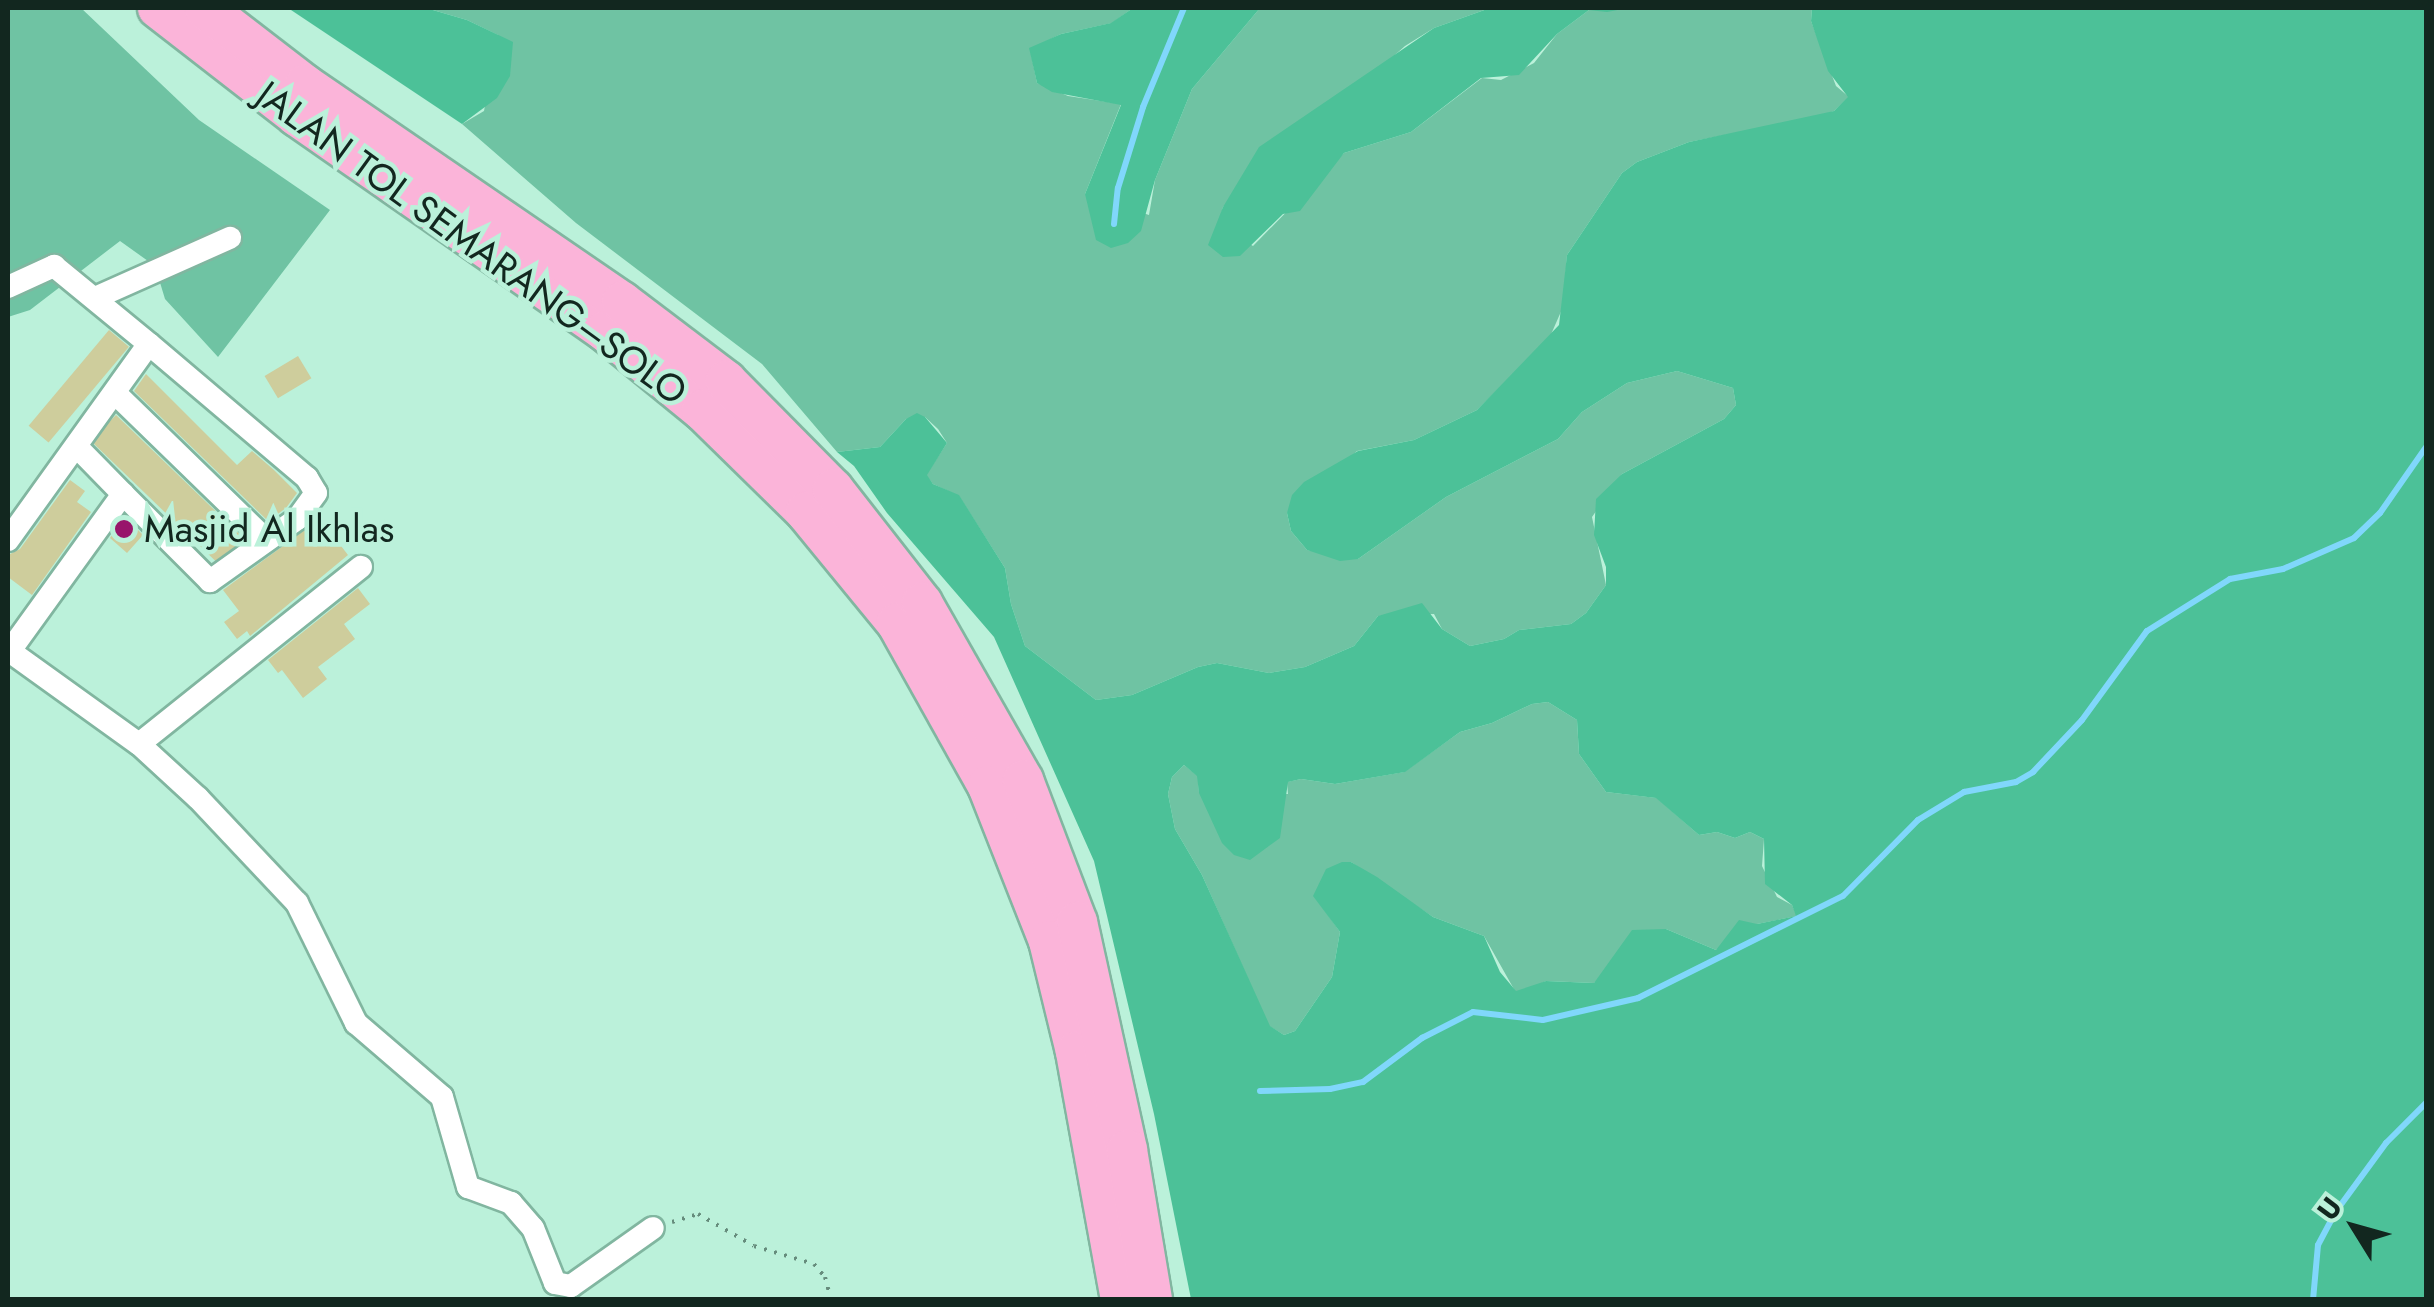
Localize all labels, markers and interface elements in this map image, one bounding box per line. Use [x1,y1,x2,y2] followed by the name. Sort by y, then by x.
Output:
[248,72,696,414] street label: JALAN TOL SEMARANG–SOLO
[144,506,394,552] place label: Masjid Al Ikhlas
[113,518,135,540] marker: Masjid Al Ikhlas
[2304,1177,2404,1277] north arrow
[2307,1188,2352,1229] text: U

